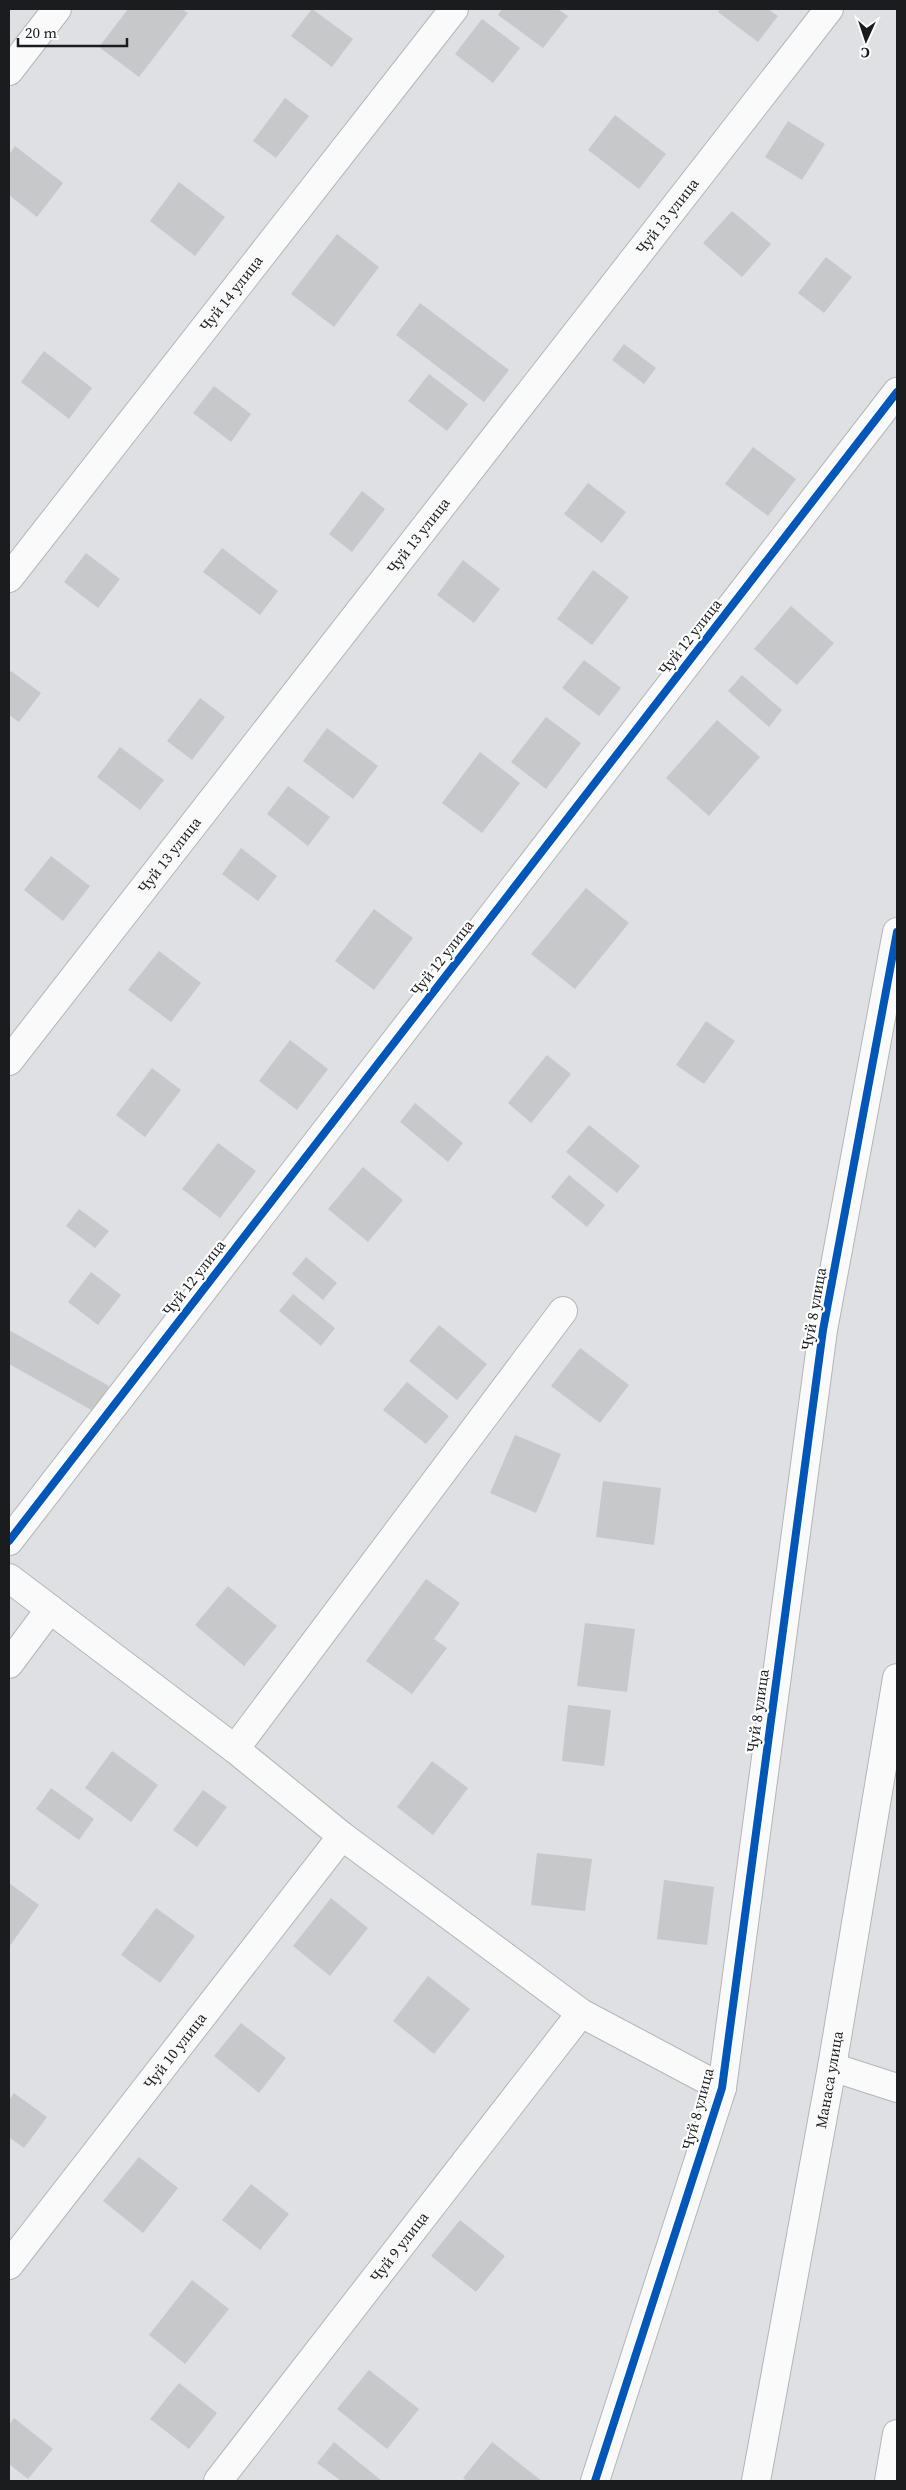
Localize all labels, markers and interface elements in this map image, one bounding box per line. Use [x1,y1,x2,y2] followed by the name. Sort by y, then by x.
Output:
[18,15,126,47] scale bar
[841,15,891,65] north arrow
[25,22,57,43] text: 20 m
[860,43,870,63] text: С
[631,173,704,259] street label: Чуй 13 улица
[194,250,268,336] street label: Чуй 14 улица
[382,493,455,578] street label: Чуй 13 улица
[653,594,726,679] street label: Чуй 12 улица
[133,812,206,897] street label: Чуй 13 улица
[405,915,478,1000] street label: Чуй 12 улица
[157,1235,230,1320] street label: Чуй 12 улица
[796,1265,831,1352] street label: Чуй 8 улица
[741,1667,774,1754] street label: Чуй 8 улица
[138,2008,211,2093] street label: Чуй 10 улица
[810,2029,848,2130] street label: Манаса улица
[676,2065,719,2152] street label: Чуй 8 улица
[365,2207,433,2287] street label: Чуй 9 улица

